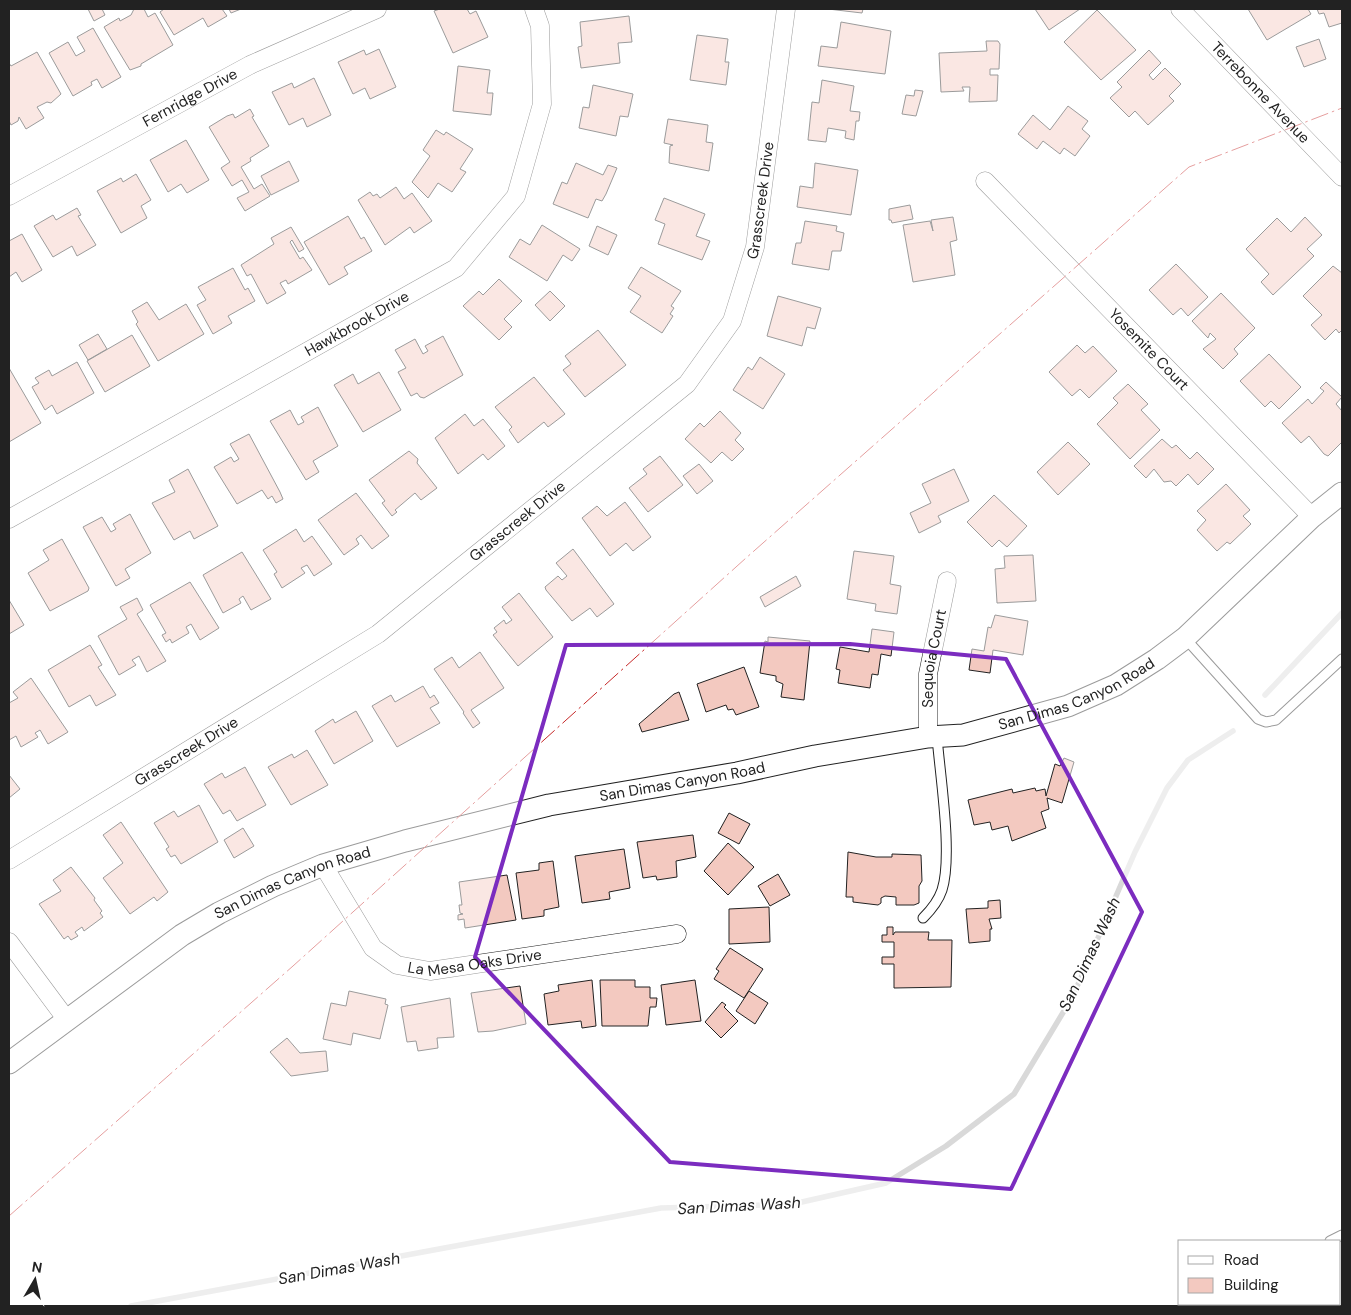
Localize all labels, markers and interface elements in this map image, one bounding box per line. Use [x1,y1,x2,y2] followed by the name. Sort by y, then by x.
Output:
[1207,37,1314,148] street label: Terrebonne Avenue
[139,64,241,132] street label: Fernridge Drive
[742,141,779,262] street label: Grasscreek Drive
[301,286,413,361] street label: Hawkbrook Drive
[1104,304,1194,395] street label: Yosemite Court
[465,476,570,566] street label: Grasscreek Drive
[918,607,951,708] street label: Sequoia Court
[996,653,1158,735] street label: San Dimas Canyon Road
[131,712,242,791] street label: Grasscreek Drive
[598,757,767,806] street label: San Dimas Canyon Road
[211,842,373,924] street label: San Dimas Canyon Road
[1054,894,1125,1015] water label: San Dimas Wash
[406,944,543,981] street label: La Mesa Oaks Drive
[677,1192,801,1219] water label: San Dimas Wash
[1178,1240,1341,1305] legend
[276,1247,402,1290] water label: San Dimas Wash
[1224,1250,1259,1270] text: Road
[10,1255,60,1305] north arrow
[31,1257,43,1277] text: N
[1224,1275,1279,1295] text: Building

